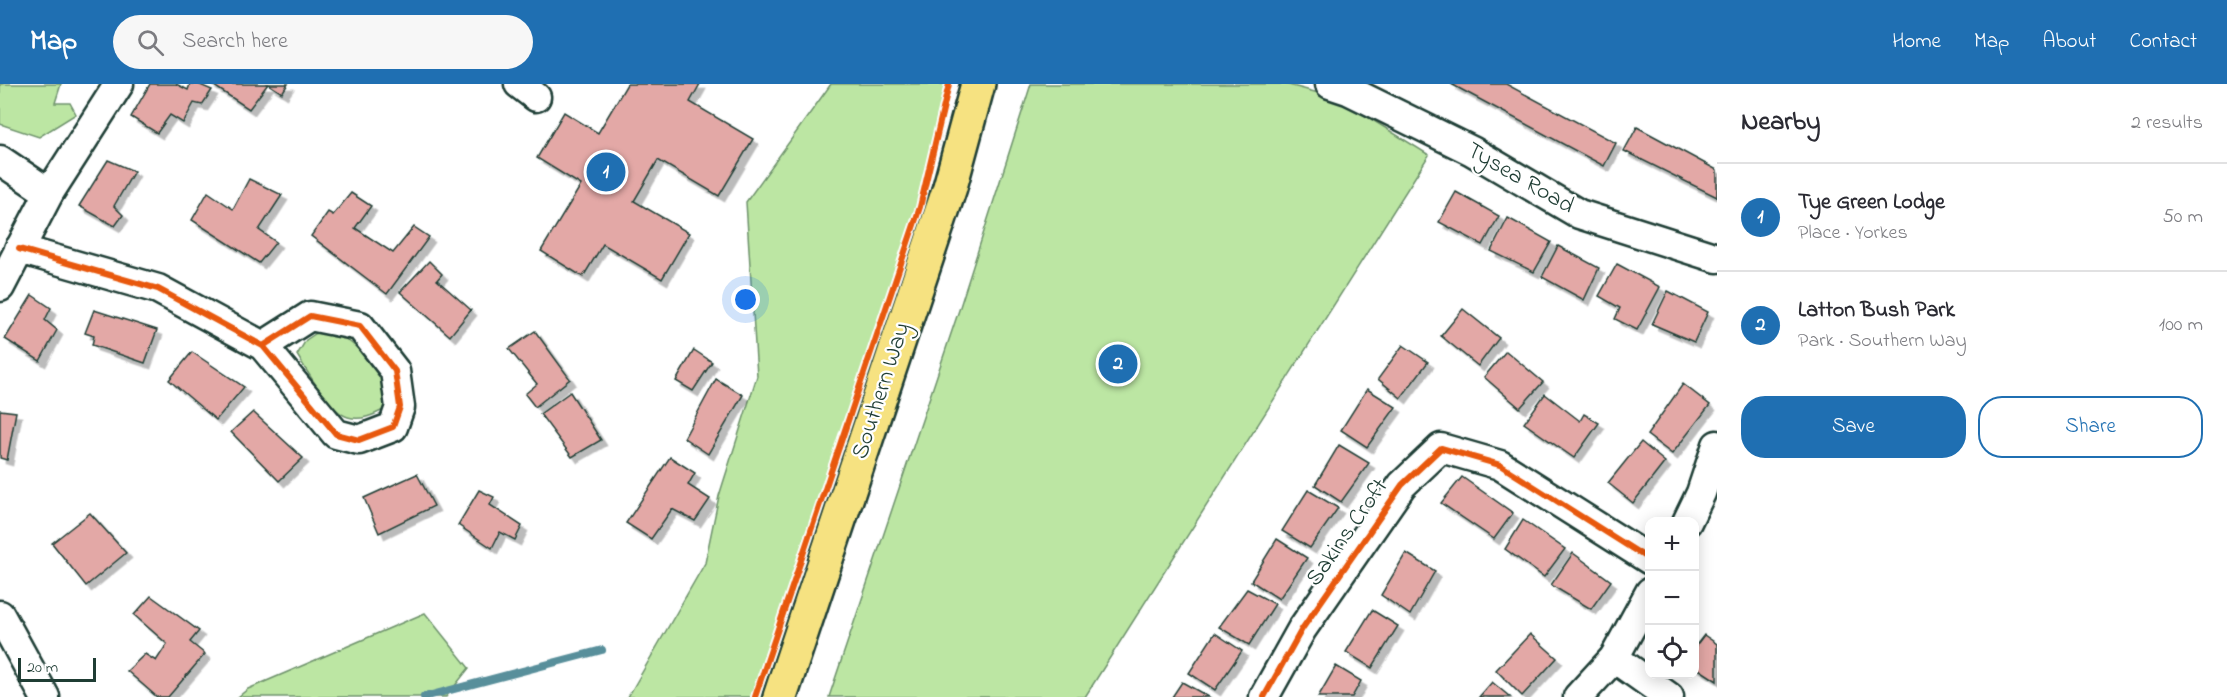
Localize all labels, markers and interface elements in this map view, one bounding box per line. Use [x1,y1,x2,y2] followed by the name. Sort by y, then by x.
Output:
[113,15,533,69] search box
[30,22,77,63] text: Map
[134,26,167,59] icon: search
[182,26,288,58] text: Search here
[1892,27,1941,57] text: Home
[1974,27,2009,57] text: Map
[2042,27,2096,57] text: About
[2129,27,2197,57] text: Contact
[1741,104,1820,142] text: Nearby
[2131,109,2203,138] text: 2 results
[1459,134,1581,225] street label: Tysea Road
[586,150,626,194] pin: 1
[1798,187,1945,219] text: Tye Green Lodge
[1757,203,1764,232] text: 1
[2162,203,2203,232] text: 50 m
[1798,219,1908,248] text: Place · Yorkes
[731,285,760,314] your location
[1798,295,1955,327] text: Latton Bush Park
[1756,311,1765,340] text: 2
[2159,311,2203,340] text: 100 m
[843,318,922,464] street label: Southern Way
[1798,327,1967,356] text: Park · Southern Way
[1098,342,1138,386] pin: 2
[1741,396,1966,458] button: Save
[1978,396,2203,458] button: Share
[1298,472,1398,594] street label: Sakins Croft
[1645,517,1699,679] map controls
[1645,517,1699,571] button: +
[1645,571,1699,625] button: −
[1645,625,1699,679] button: locate
[18,655,96,682] scale bar
[27,656,58,680] text: 20 m

